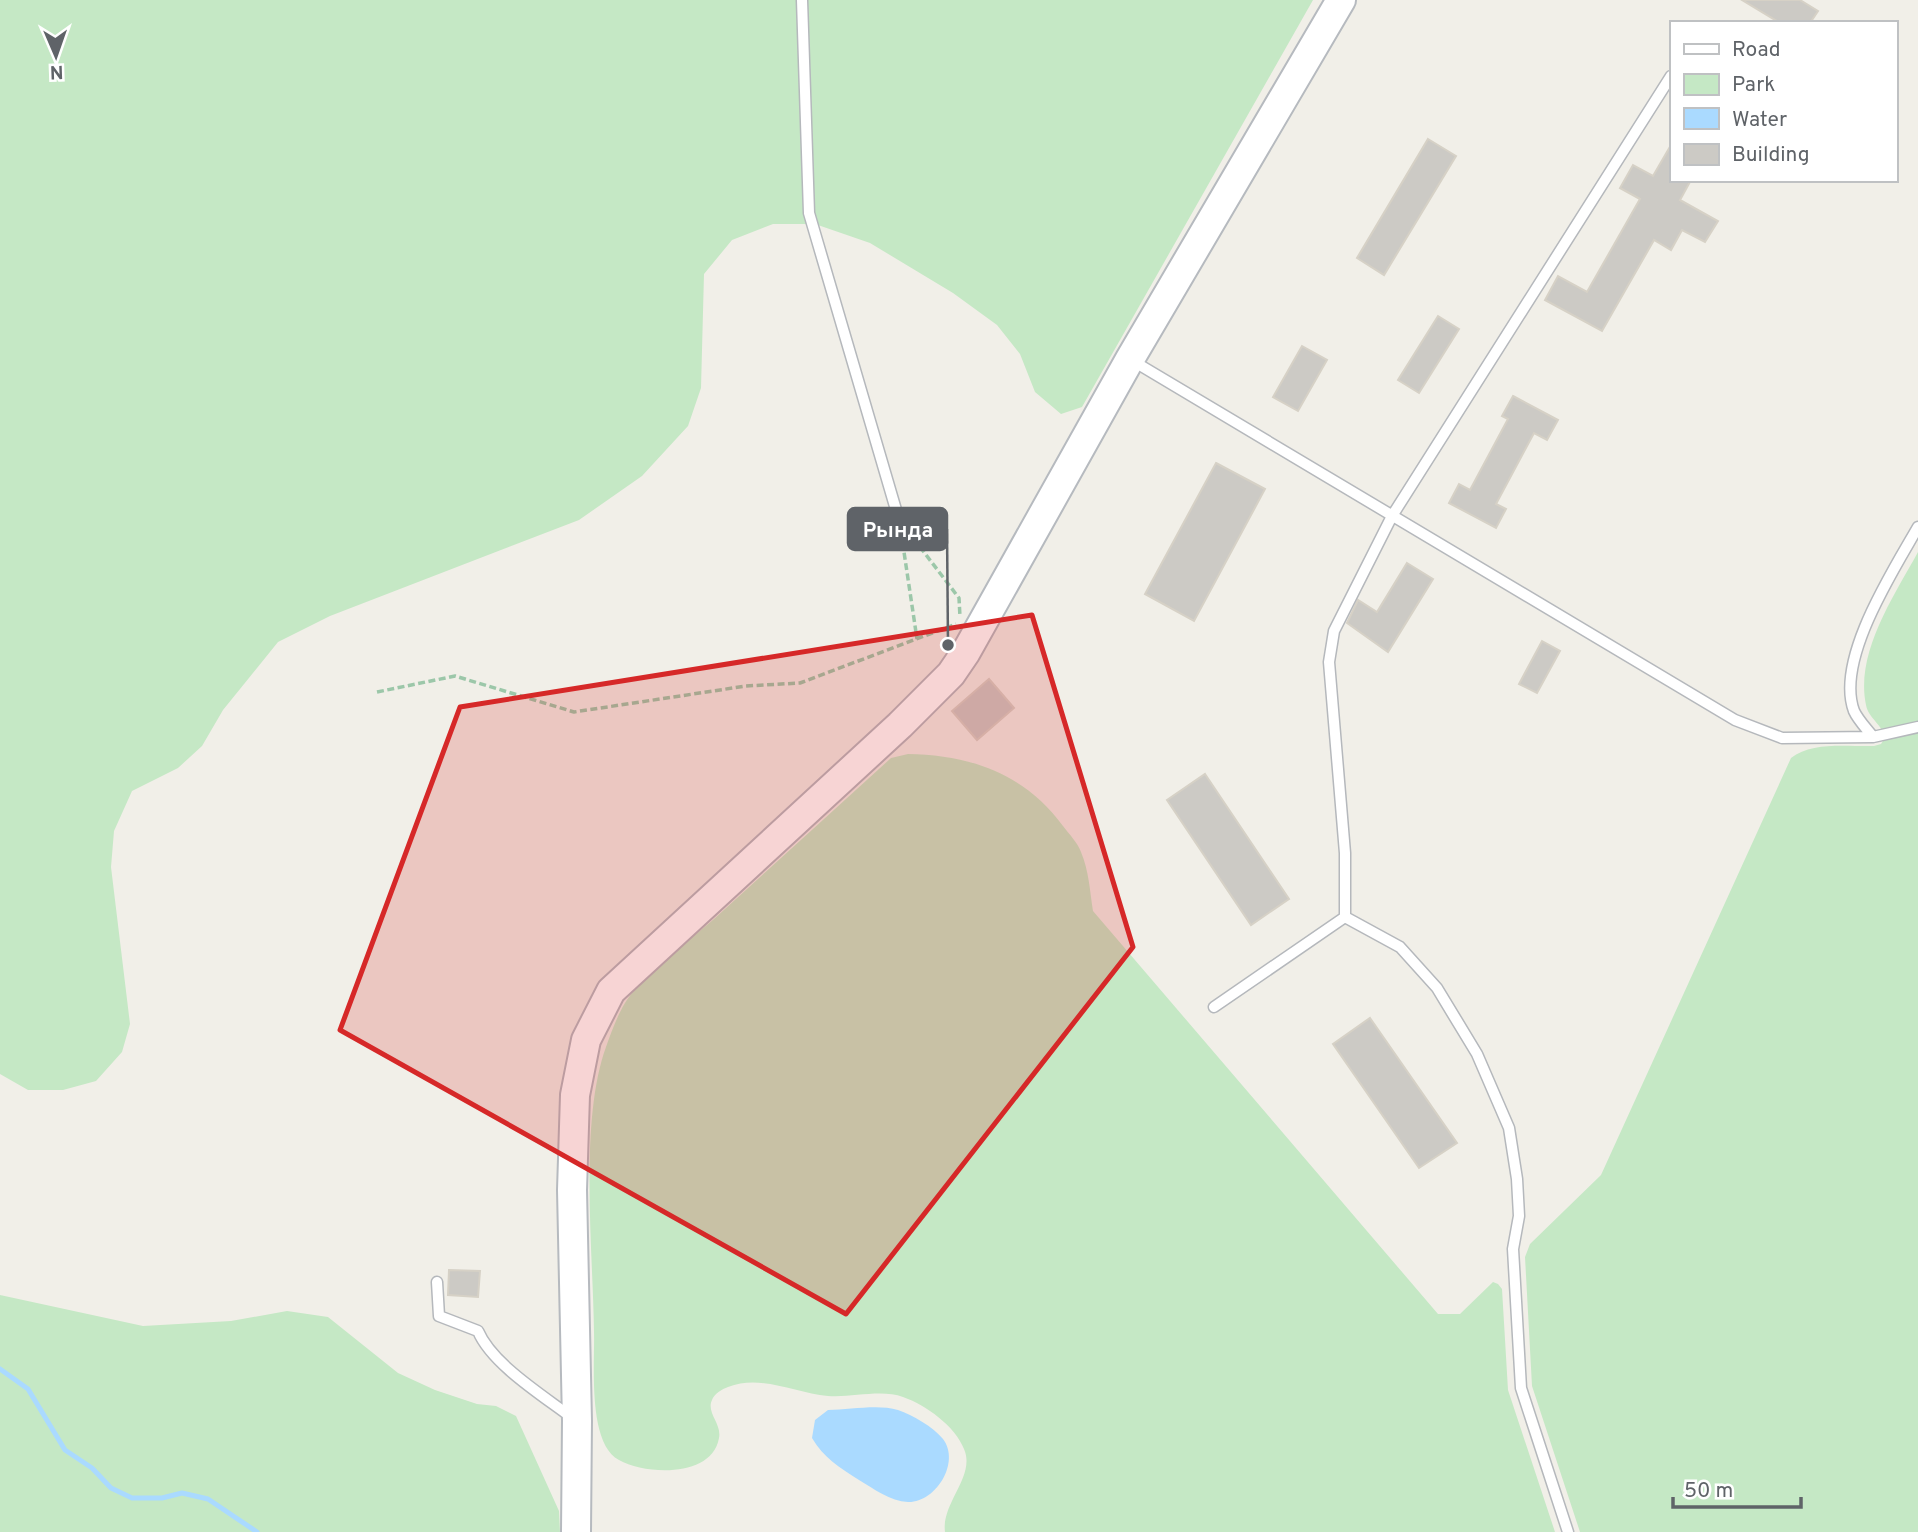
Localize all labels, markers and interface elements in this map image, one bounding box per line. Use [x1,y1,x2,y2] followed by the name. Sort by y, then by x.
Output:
[21,21,91,91] north arrow
[1670,21,1897,182] legend
[1732,37,1781,64] text: Road
[49,59,64,83] text: N
[1732,72,1775,99] text: Park
[1732,107,1787,134] text: Water
[1732,142,1810,169] text: Building
[848,508,947,550] callout: Рында
[863,518,933,545] text: Рында
[1673,1466,1801,1510] scale bar
[1684,1478,1733,1505] text: 50 m

